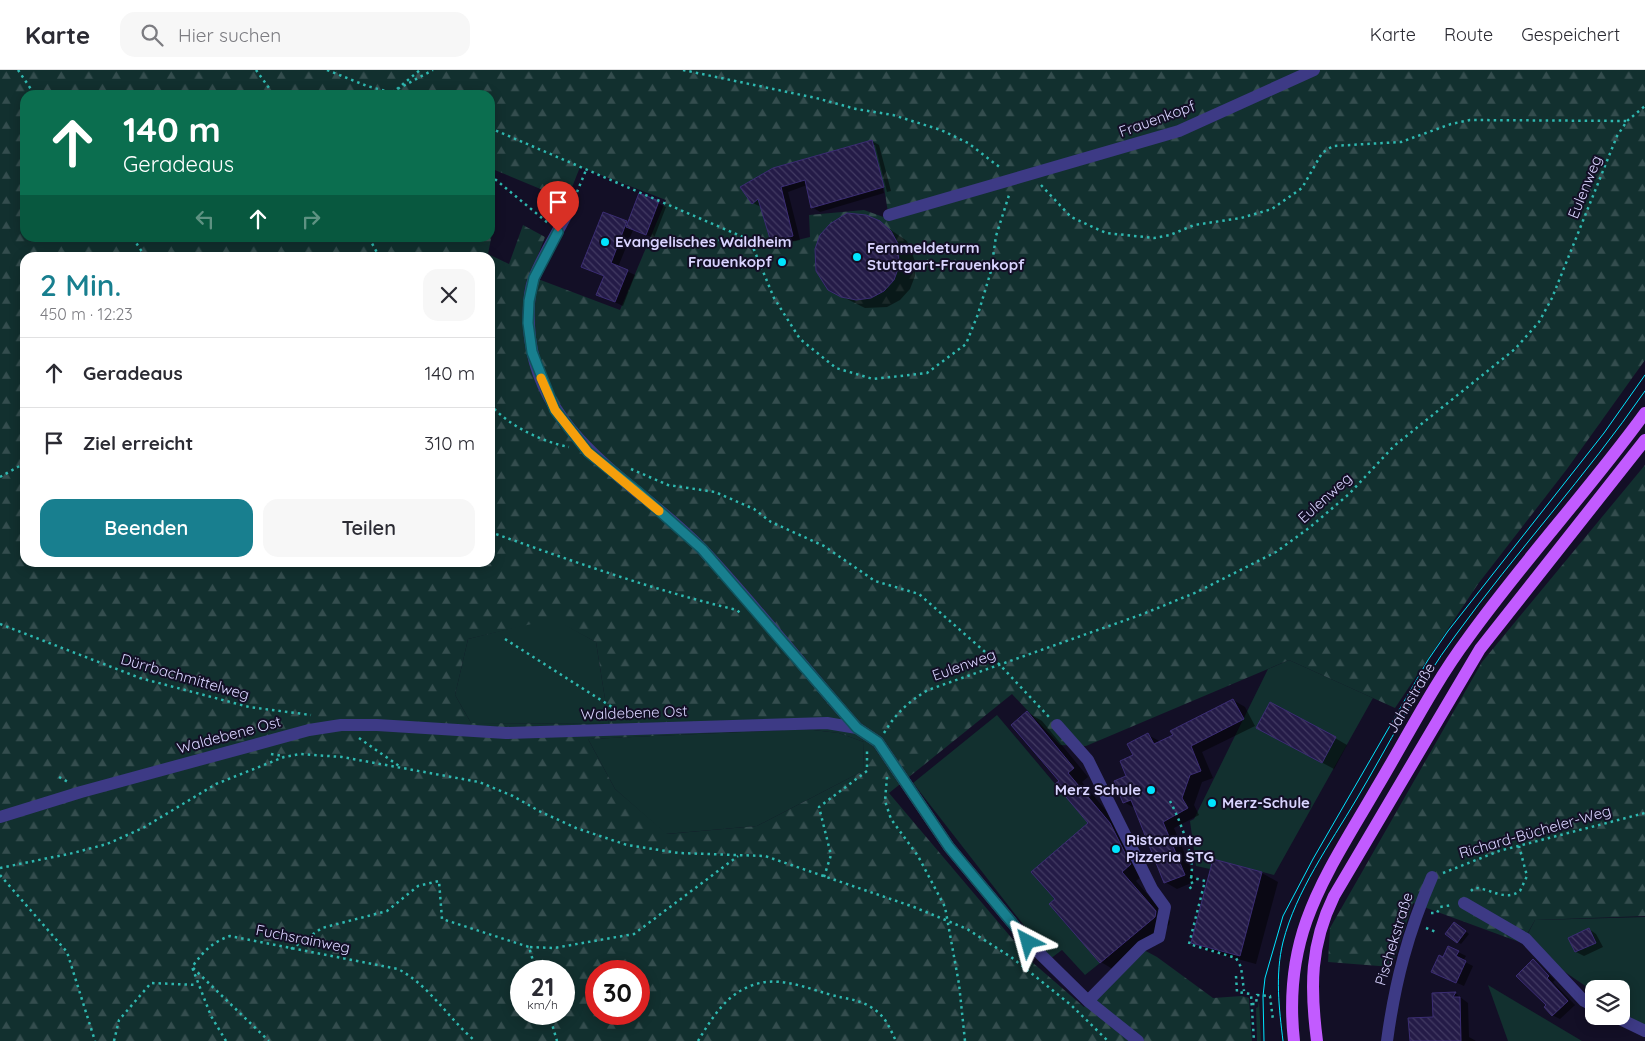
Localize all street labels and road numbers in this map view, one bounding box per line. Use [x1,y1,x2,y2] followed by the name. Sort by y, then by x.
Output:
[1116,96,1198,141] street label: Frauenkopf
[1563,152,1606,221] street label: Eulenweg
[1294,468,1356,527] street label: Eulenweg
[929,644,998,685] street label: Eulenweg
[119,649,252,704] street label: Dürrbachmittelweg
[1382,659,1439,737] street label: Jahnstraße
[580,701,688,724] street label: Waldebene Ost
[175,712,283,758] street label: Waldebene Ost
[1457,801,1613,862] street label: Richard-Bücheler-Weg
[1370,890,1417,988] street label: Pischekstraße
[254,920,352,957] street label: Fuchsrainweg

